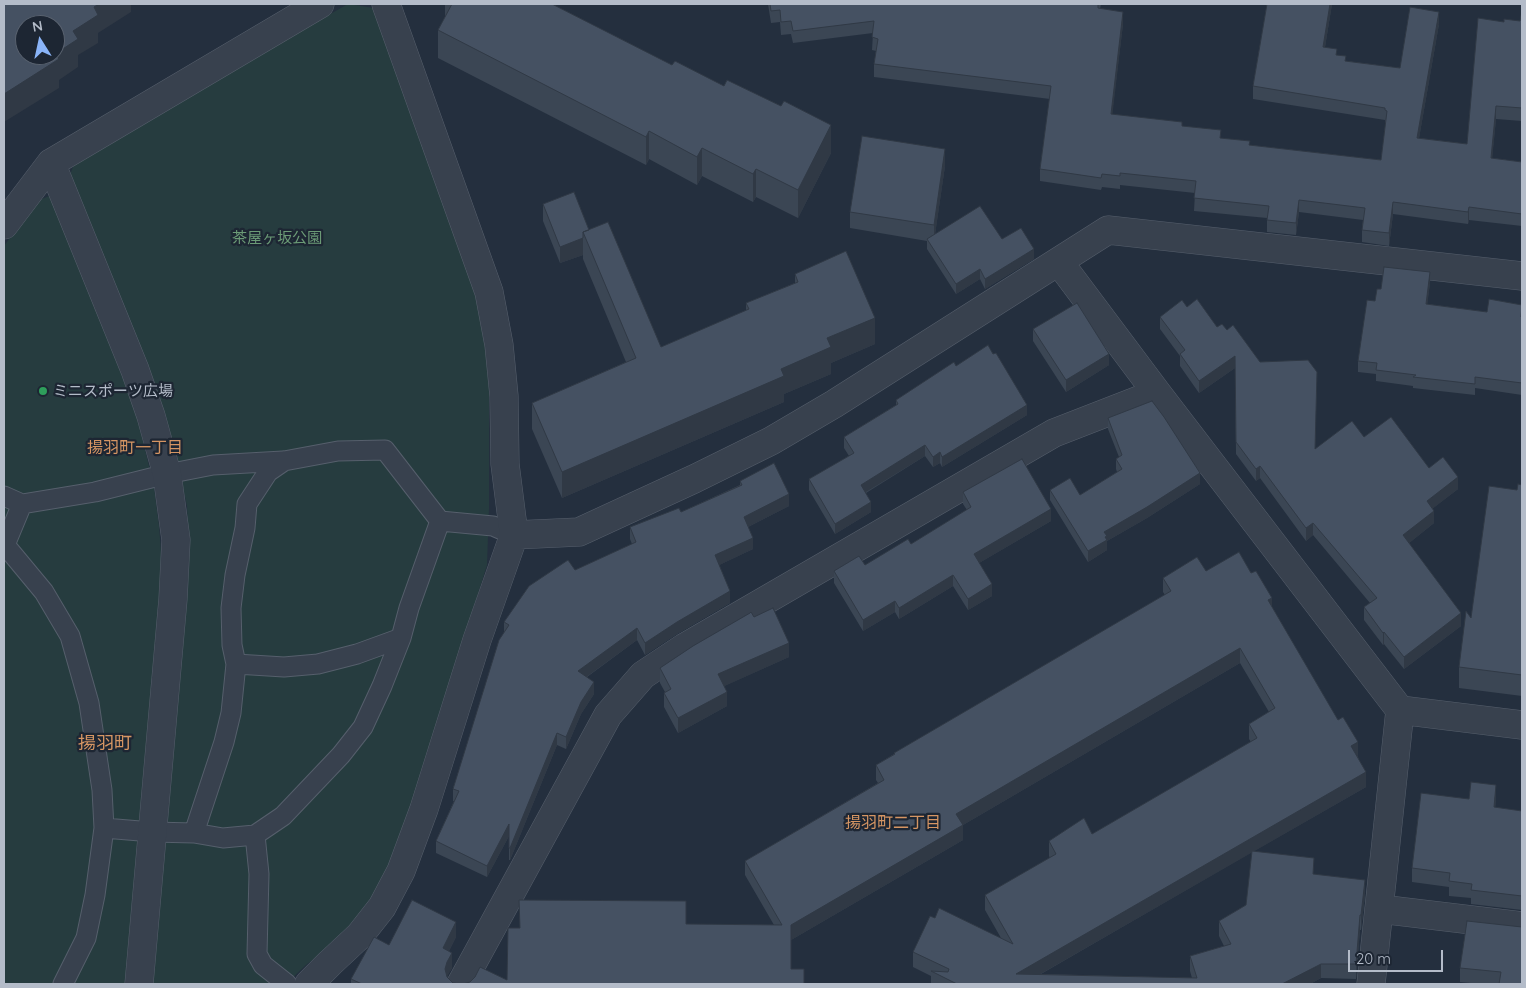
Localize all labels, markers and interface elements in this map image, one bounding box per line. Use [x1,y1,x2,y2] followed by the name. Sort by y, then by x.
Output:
[15,15,65,65] north arrow
[31,16,44,36] text: N
[232,229,322,247] park label: 茶屋ヶ坂公園
[53,382,173,400] place label: ミニスポーツ広場
[37,385,49,397] marker: ミニスポーツ広場
[87,438,183,458] district label: 揚羽町一丁目
[78,733,132,755] district label: 揚羽町
[845,813,941,833] district label: 揚羽町二丁目
[1351,940,1446,972] scale bar
[1356,949,1391,968] text: 20 m

